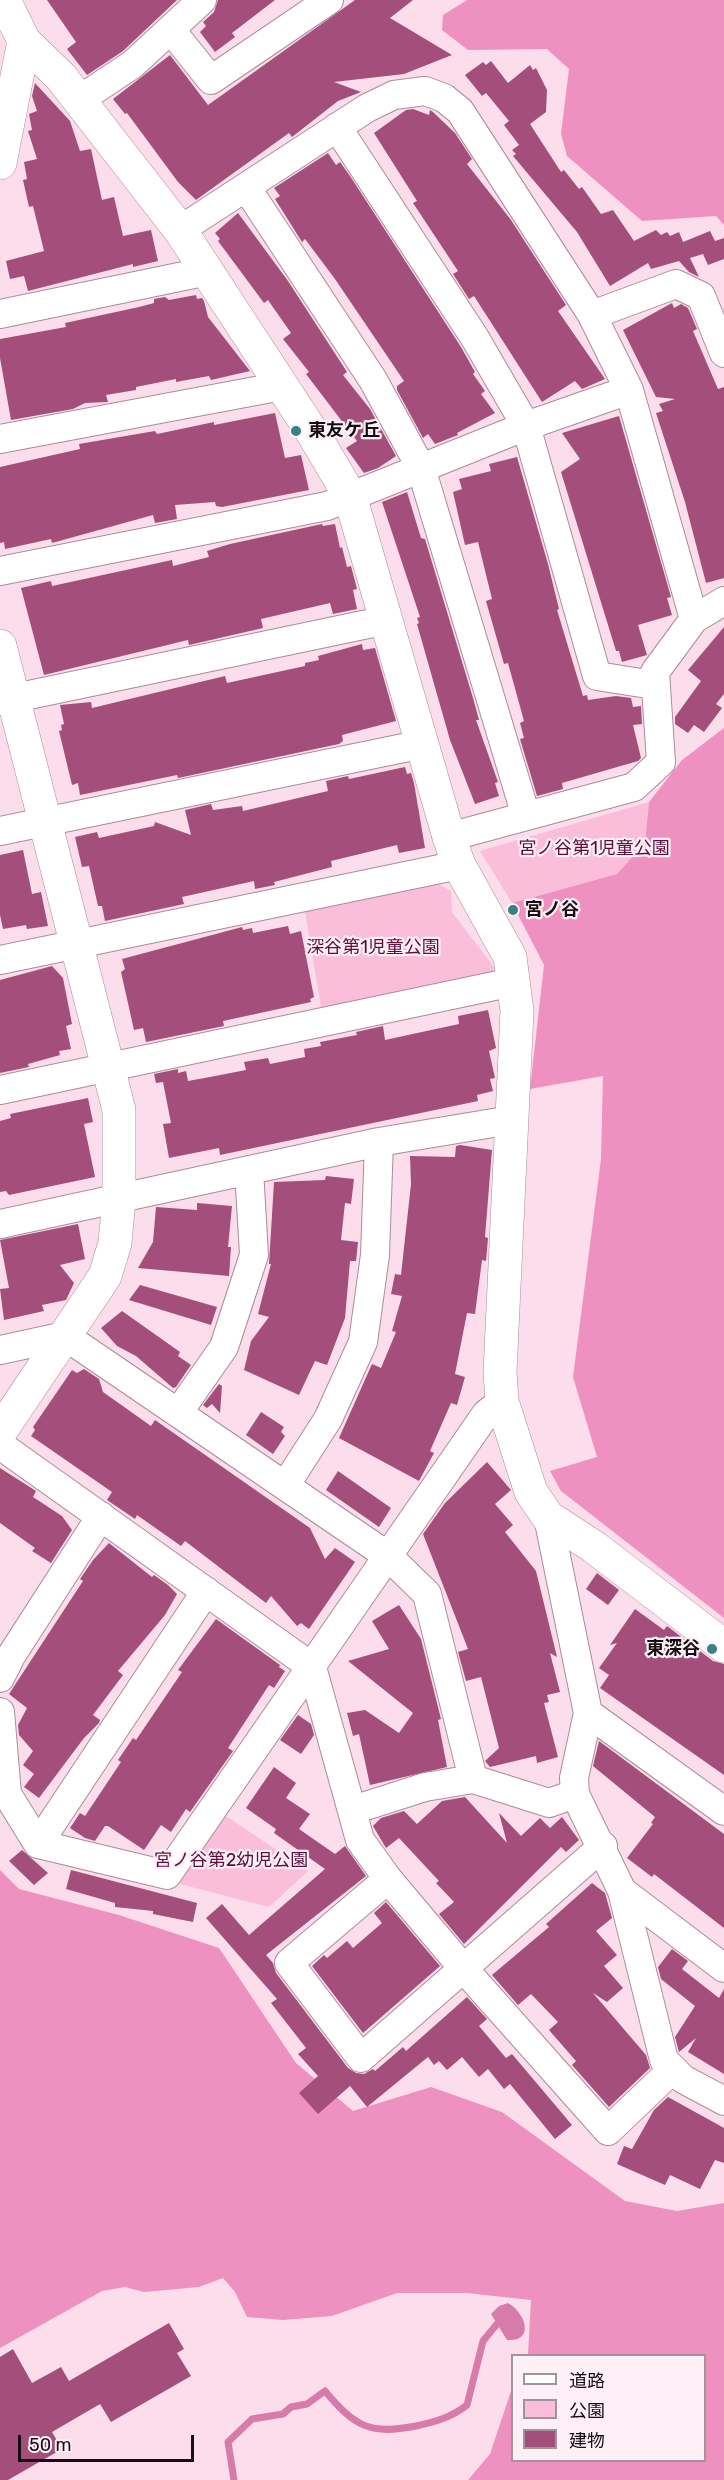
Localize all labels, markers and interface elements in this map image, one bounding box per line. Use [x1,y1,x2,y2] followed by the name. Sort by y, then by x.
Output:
[308,420,380,442] place label: 東友ケ丘
[289,424,303,438] marker: 東友ケ丘
[518,838,670,860] park label: 宮ノ谷第1児童公園
[525,899,579,921] place label: 宮ノ谷
[506,903,520,917] marker: 宮ノ谷
[306,937,440,959] park label: 深谷第1児童公園
[646,1638,700,1660] place label: 東深谷
[705,1642,719,1656] marker: 東深谷
[154,1850,308,1872] park label: 宮ノ谷第2幼児公園
[511,2354,706,2462] legend
[569,2370,605,2392] text: 道路
[569,2400,605,2422] text: 公園
[21,2423,196,2461] scale bar
[569,2430,605,2452] text: 建物
[29,2434,72,2456] text: 50 m

